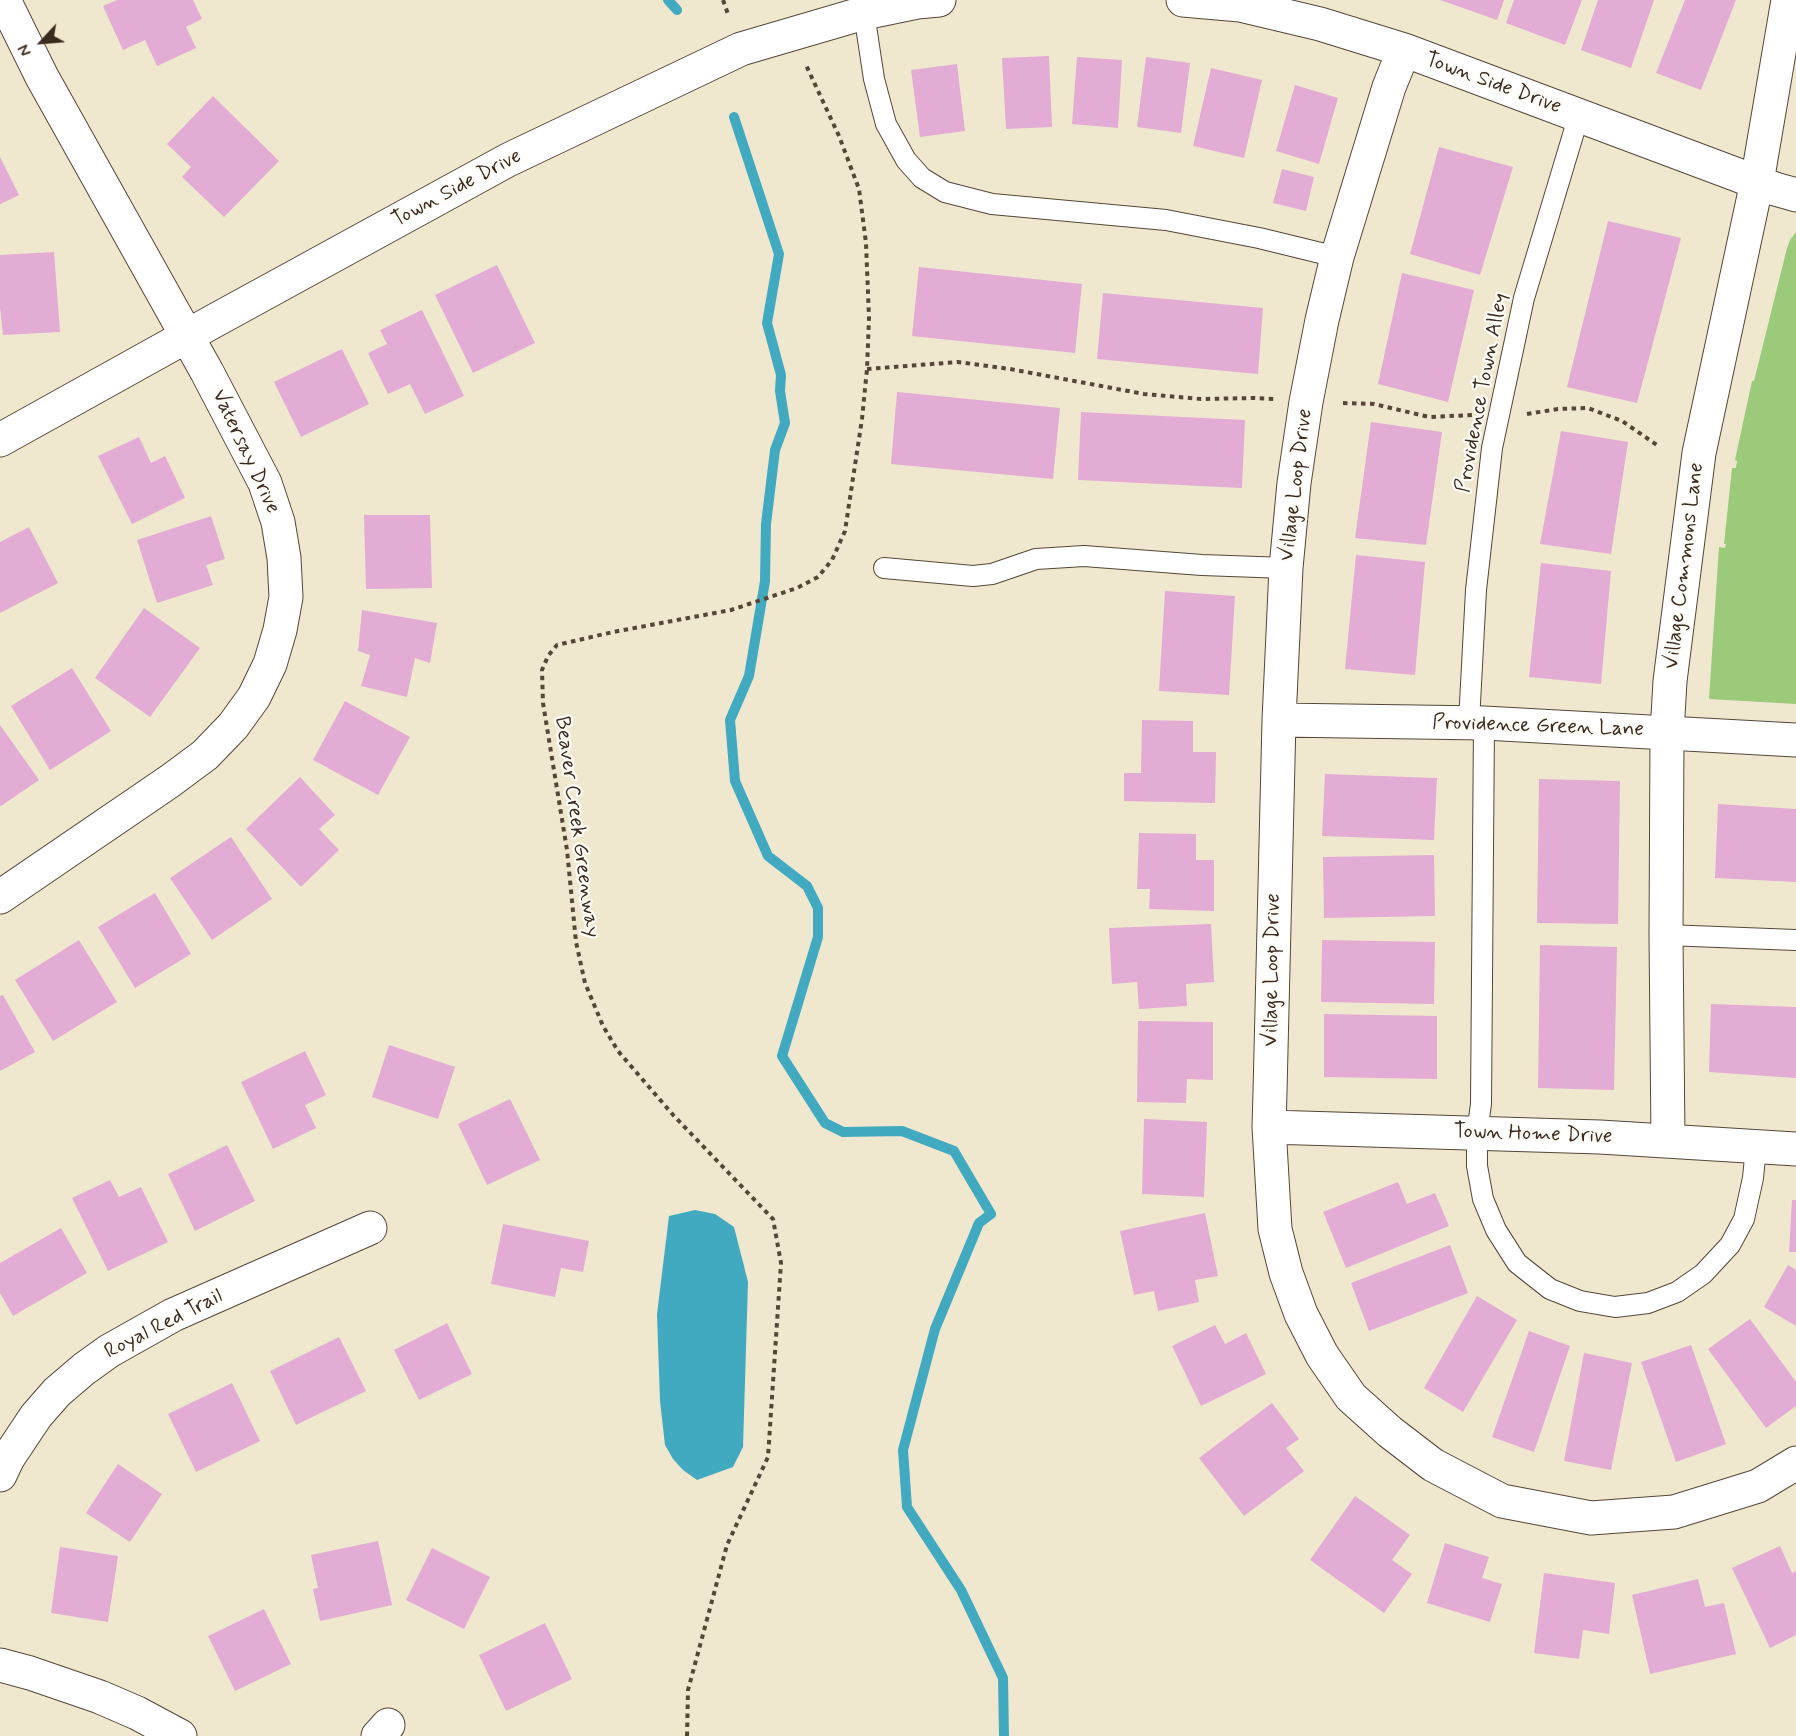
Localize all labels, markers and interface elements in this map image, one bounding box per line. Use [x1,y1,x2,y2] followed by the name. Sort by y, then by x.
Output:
[12,12,72,72] north arrow
[14,41,37,60] text: N
[1421,48,1565,120] street label: Town Side Drive
[388,144,526,234] street label: Town Side Drive
[1451,291,1515,495] street label: Providence Town Alley
[205,386,285,518] street label: Vatersay Drive
[1275,407,1319,563] street label: Village Loop Drive
[1660,461,1710,671] street label: Village Commons Lane
[1432,711,1644,743] street label: Providence Green Lane
[548,715,604,939] street label: Beaver Creek Greenway
[1259,893,1287,1047] street label: Village Loop Drive
[1453,1120,1613,1150] street label: Town Home Drive
[101,1285,227,1365] street label: Royal Red Trail

